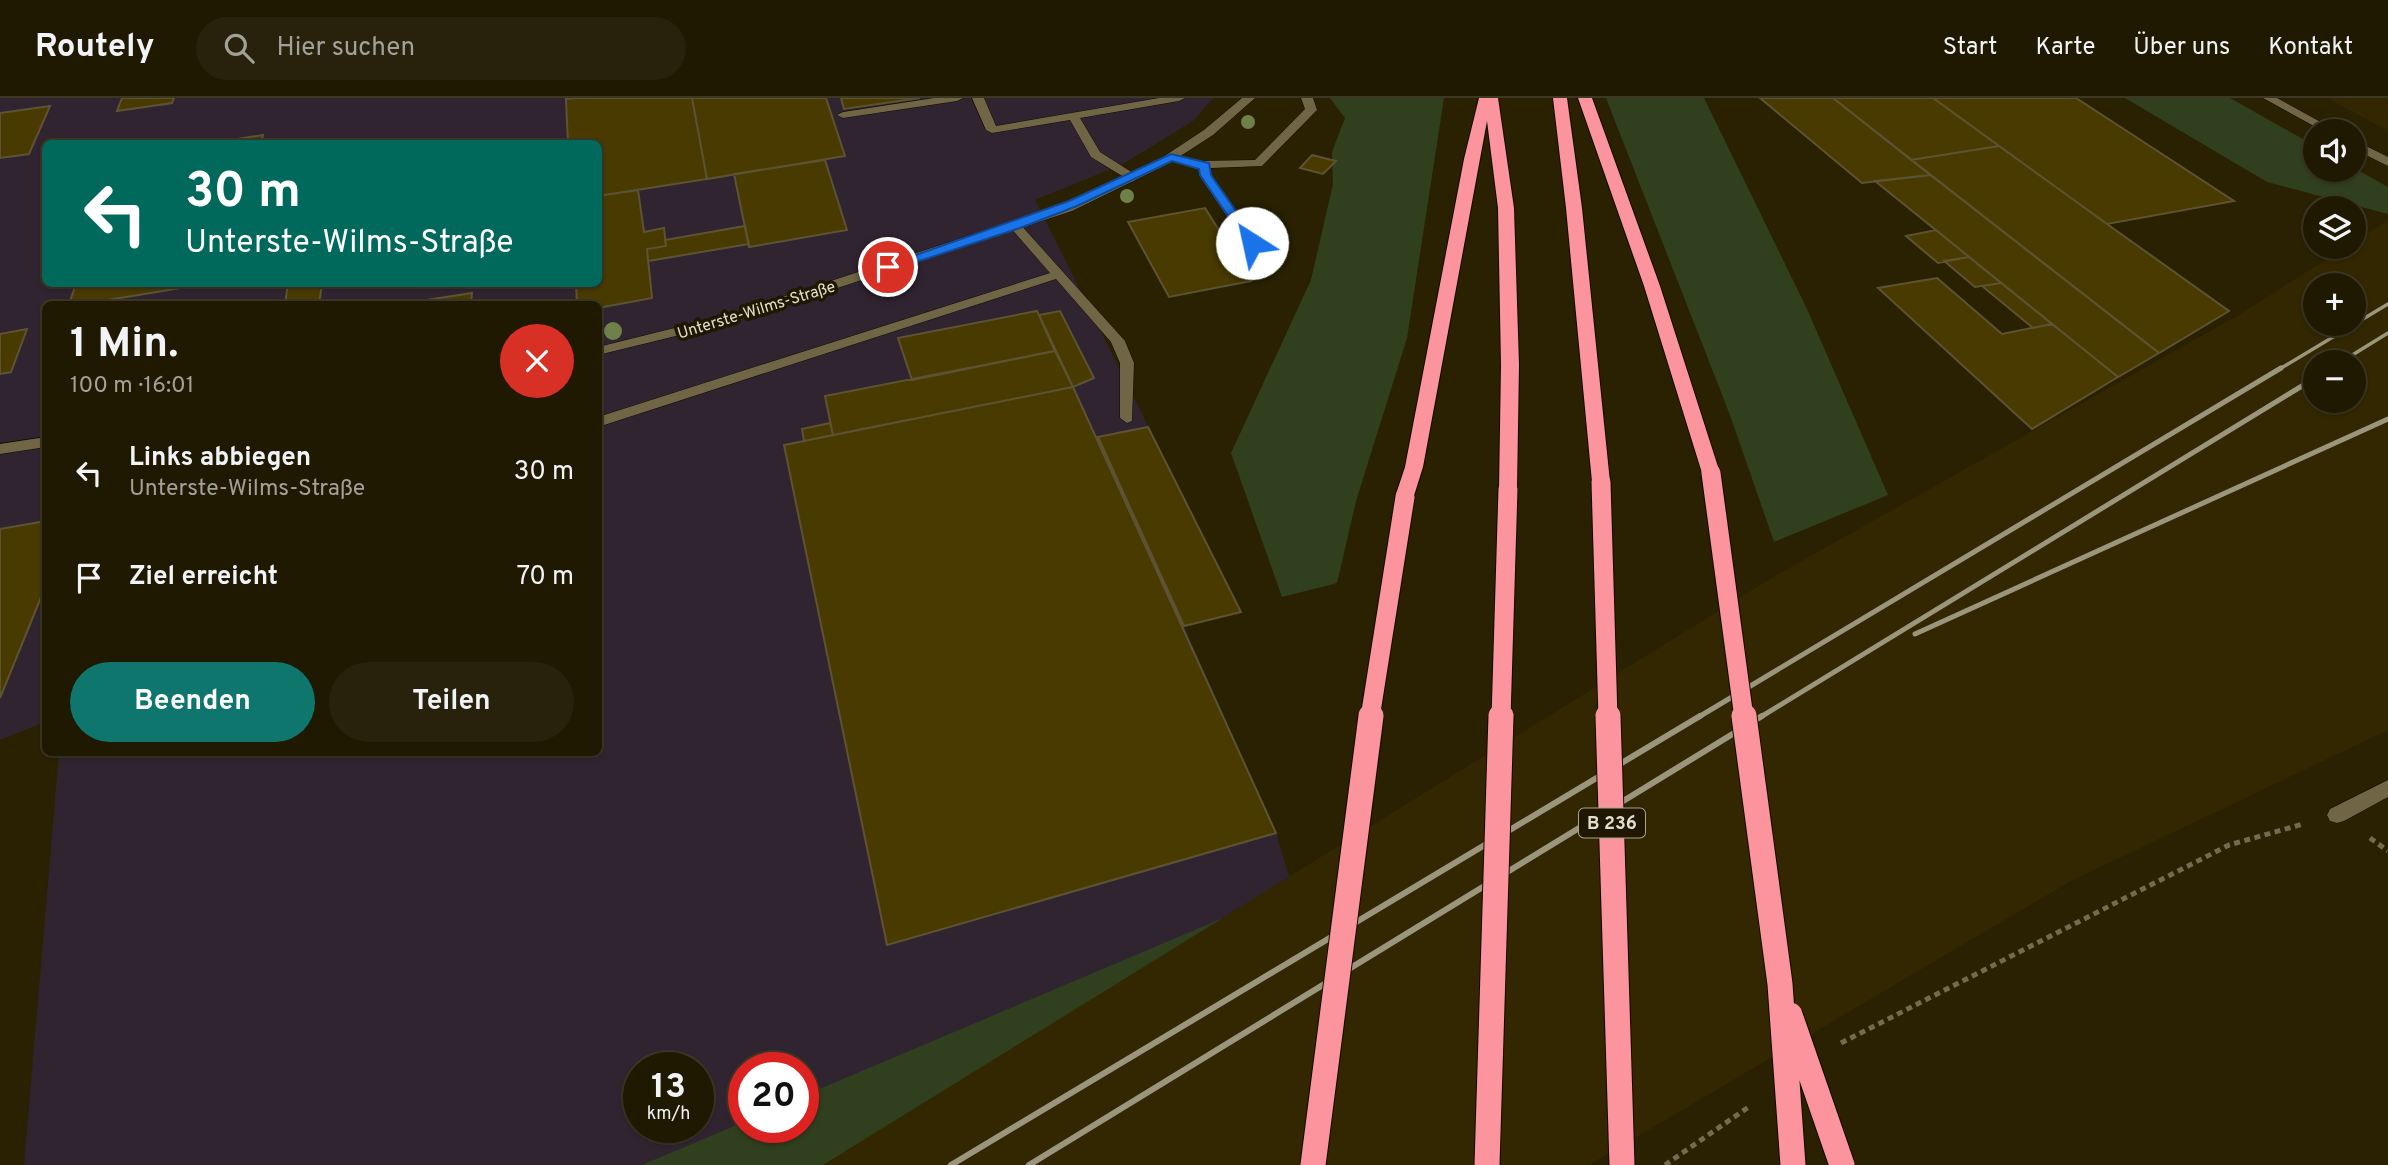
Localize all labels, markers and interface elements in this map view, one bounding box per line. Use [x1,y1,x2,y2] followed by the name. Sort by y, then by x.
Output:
[196,17,686,80] search box
[35,27,154,69] text: Routely
[220,29,258,67] icon: search
[276,32,415,65] text: Hier suchen
[1943,33,1997,63] text: Start
[2035,33,2095,63] text: Karte
[2133,33,2230,63] text: Über uns
[2268,33,2353,63] text: Kontakt
[2303,119,2366,413] map controls
[2303,119,2366,182] button: sound
[185,163,301,225] text: 30 m
[70,168,161,259] icon: left
[2303,196,2366,259] button: layers
[1215,206,1289,280] position arrow
[185,224,513,264] text: Unterste-Wilms-Straße
[858,237,918,297] pin
[869,248,907,286] icon: arrive
[2303,273,2366,336] button: +
[675,277,838,344] street label: Unterste-Wilms-Straße
[70,319,179,372] text: 1 Min.
[500,324,574,398] button: close
[2303,350,2366,413] button: −
[70,372,194,401] text: 100 m · 16:01
[129,442,311,475] text: Links abbiegen
[70,454,108,492] icon: left
[514,456,574,489] text: 30 m
[129,475,365,504] text: Unterste-Wilms-Straße
[70,559,108,597] icon: arrive
[129,561,278,594] text: Ziel erreicht
[516,561,574,594] text: 70 m
[70,662,315,742] button: Beenden
[329,662,574,742] button: Teilen
[1579,808,1645,838] road number: B 236
[728,1052,819,1143] speed limit sign: 20
[651,1066,686,1110] text: 13
[647,1103,690,1126] text: km/h

